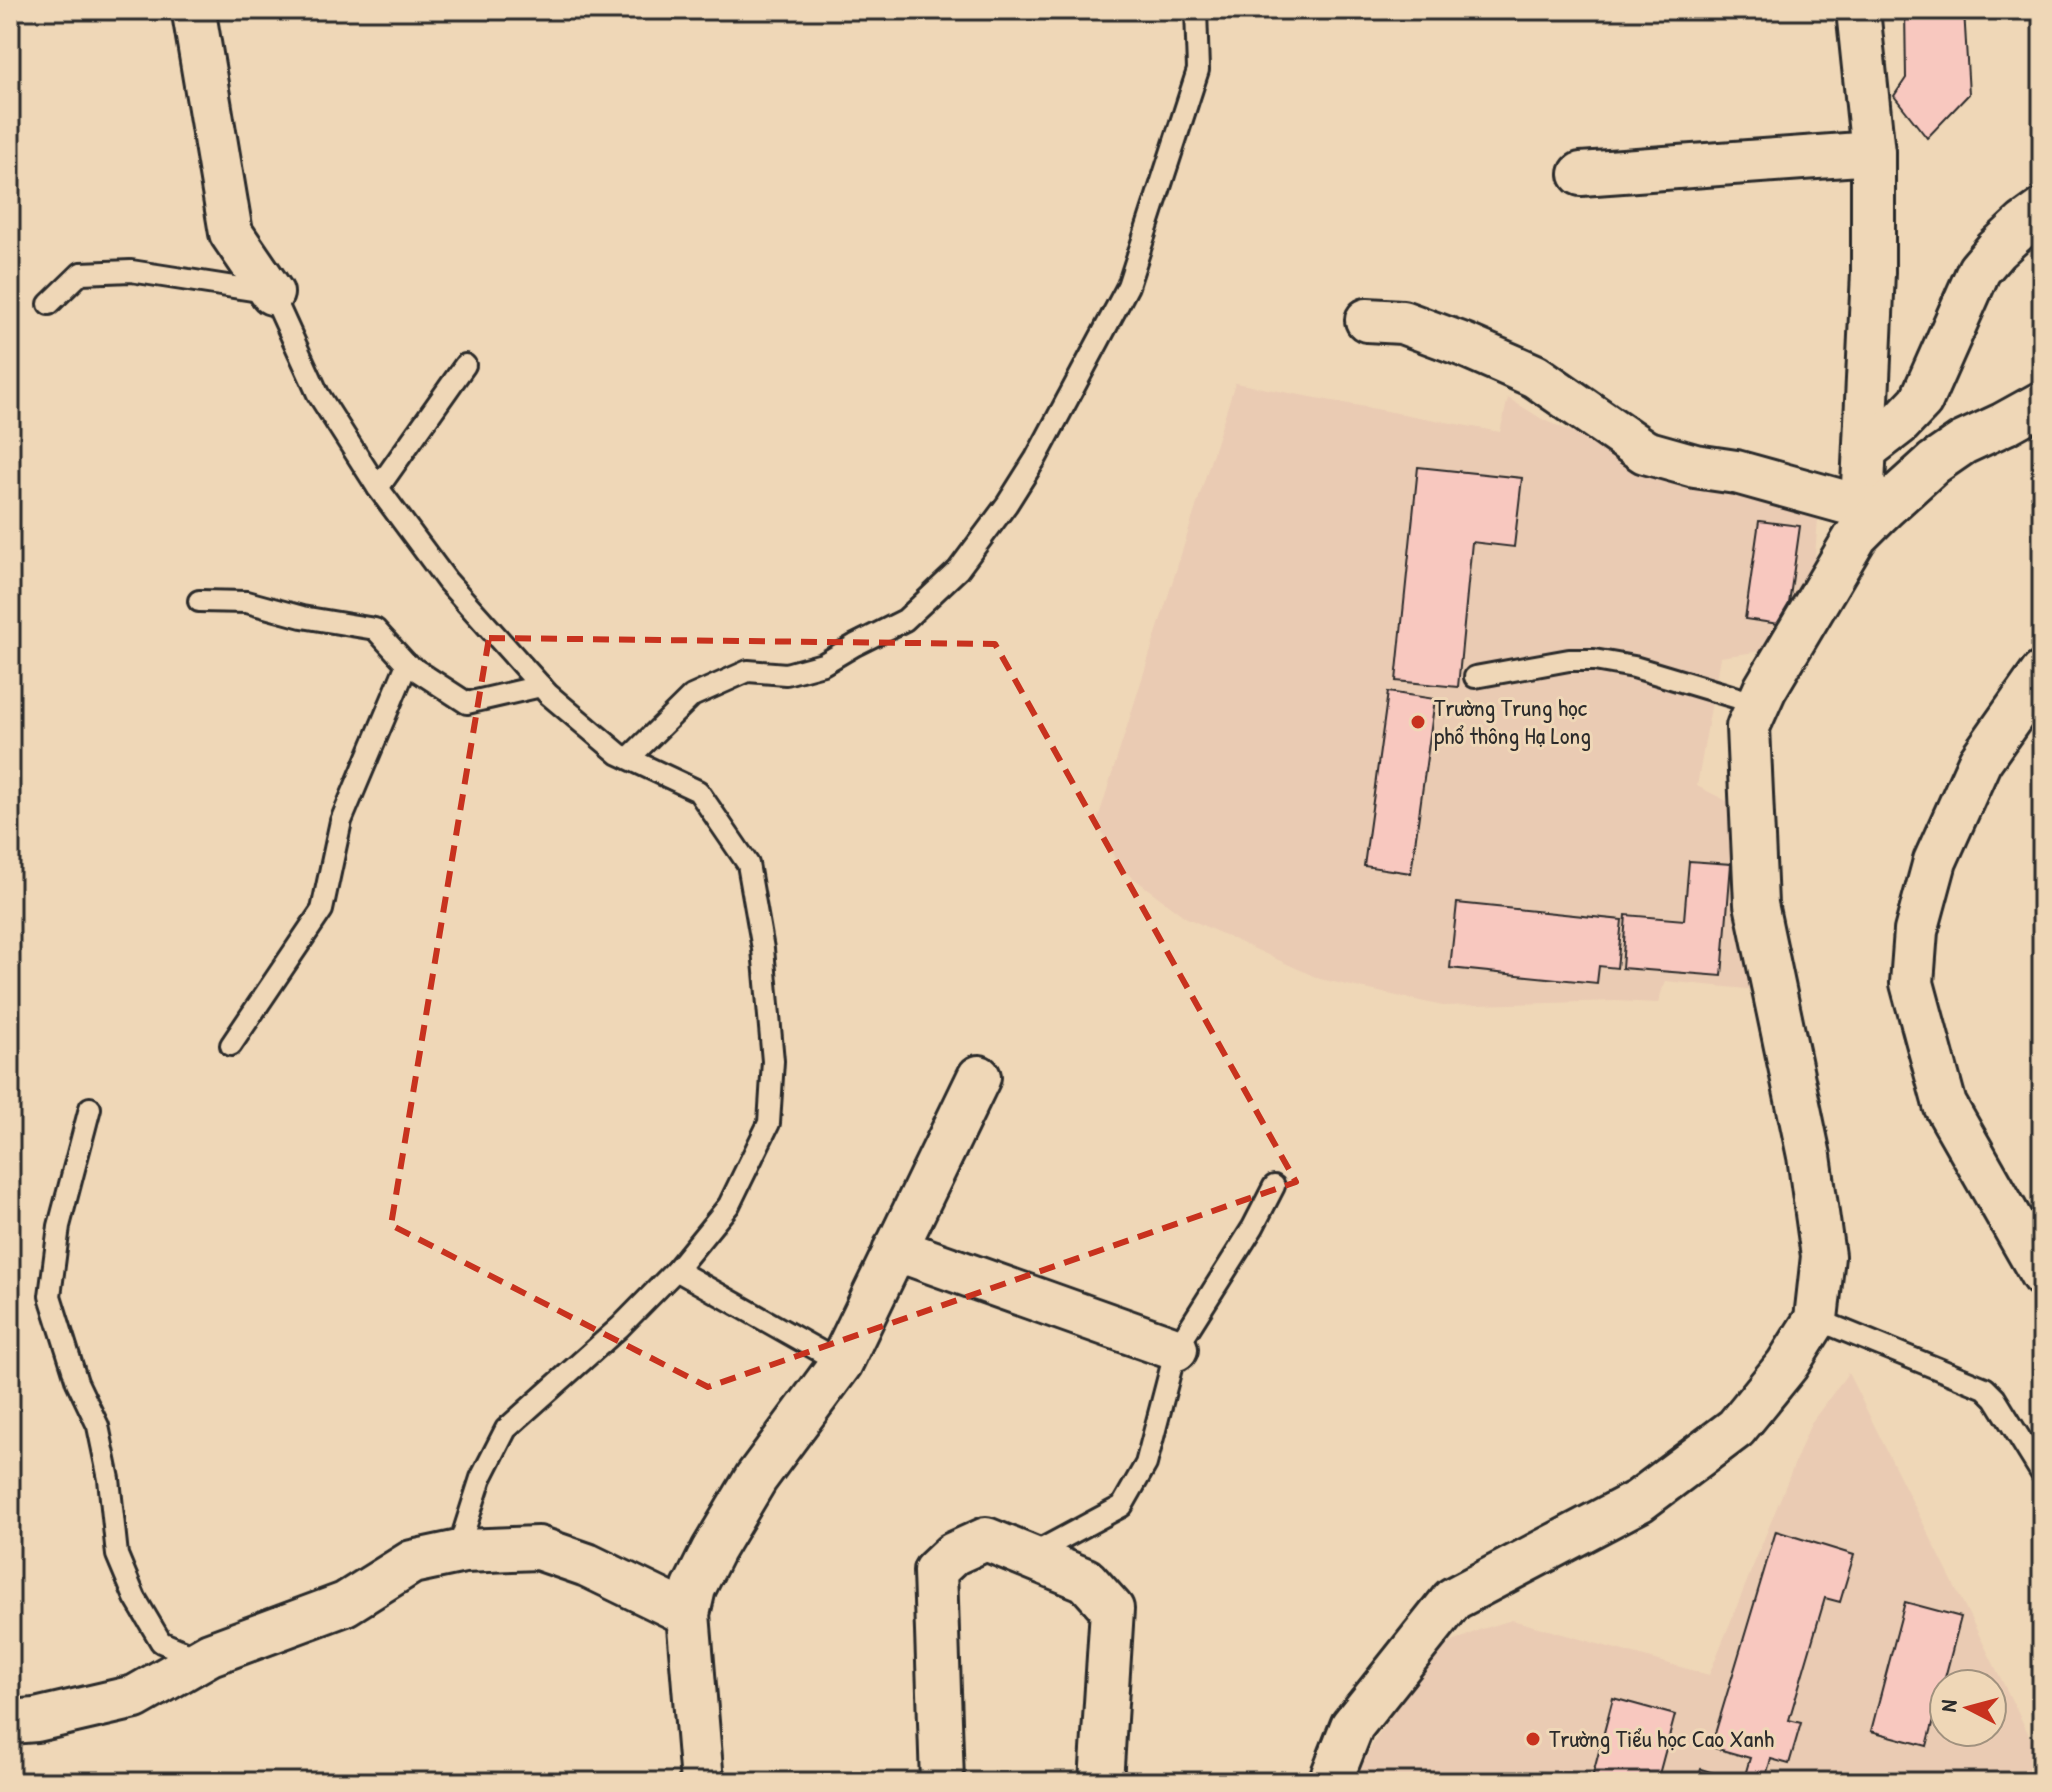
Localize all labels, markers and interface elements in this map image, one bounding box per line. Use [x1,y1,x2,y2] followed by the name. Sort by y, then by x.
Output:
[1434,691,1591,751] place label: Trường Trung học phổ thông Hạ Long
[1409,713,1427,731] marker: Trường Trung học phổ thông Hạ Long
[1928,1668,2008,1748] north arrow
[1933,1698,1964,1713] text: N
[1549,1722,1774,1754] place label: Trường Tiểu học Cao Xanh
[1524,1730,1542,1748] marker: Trường Tiểu học Cao Xanh

